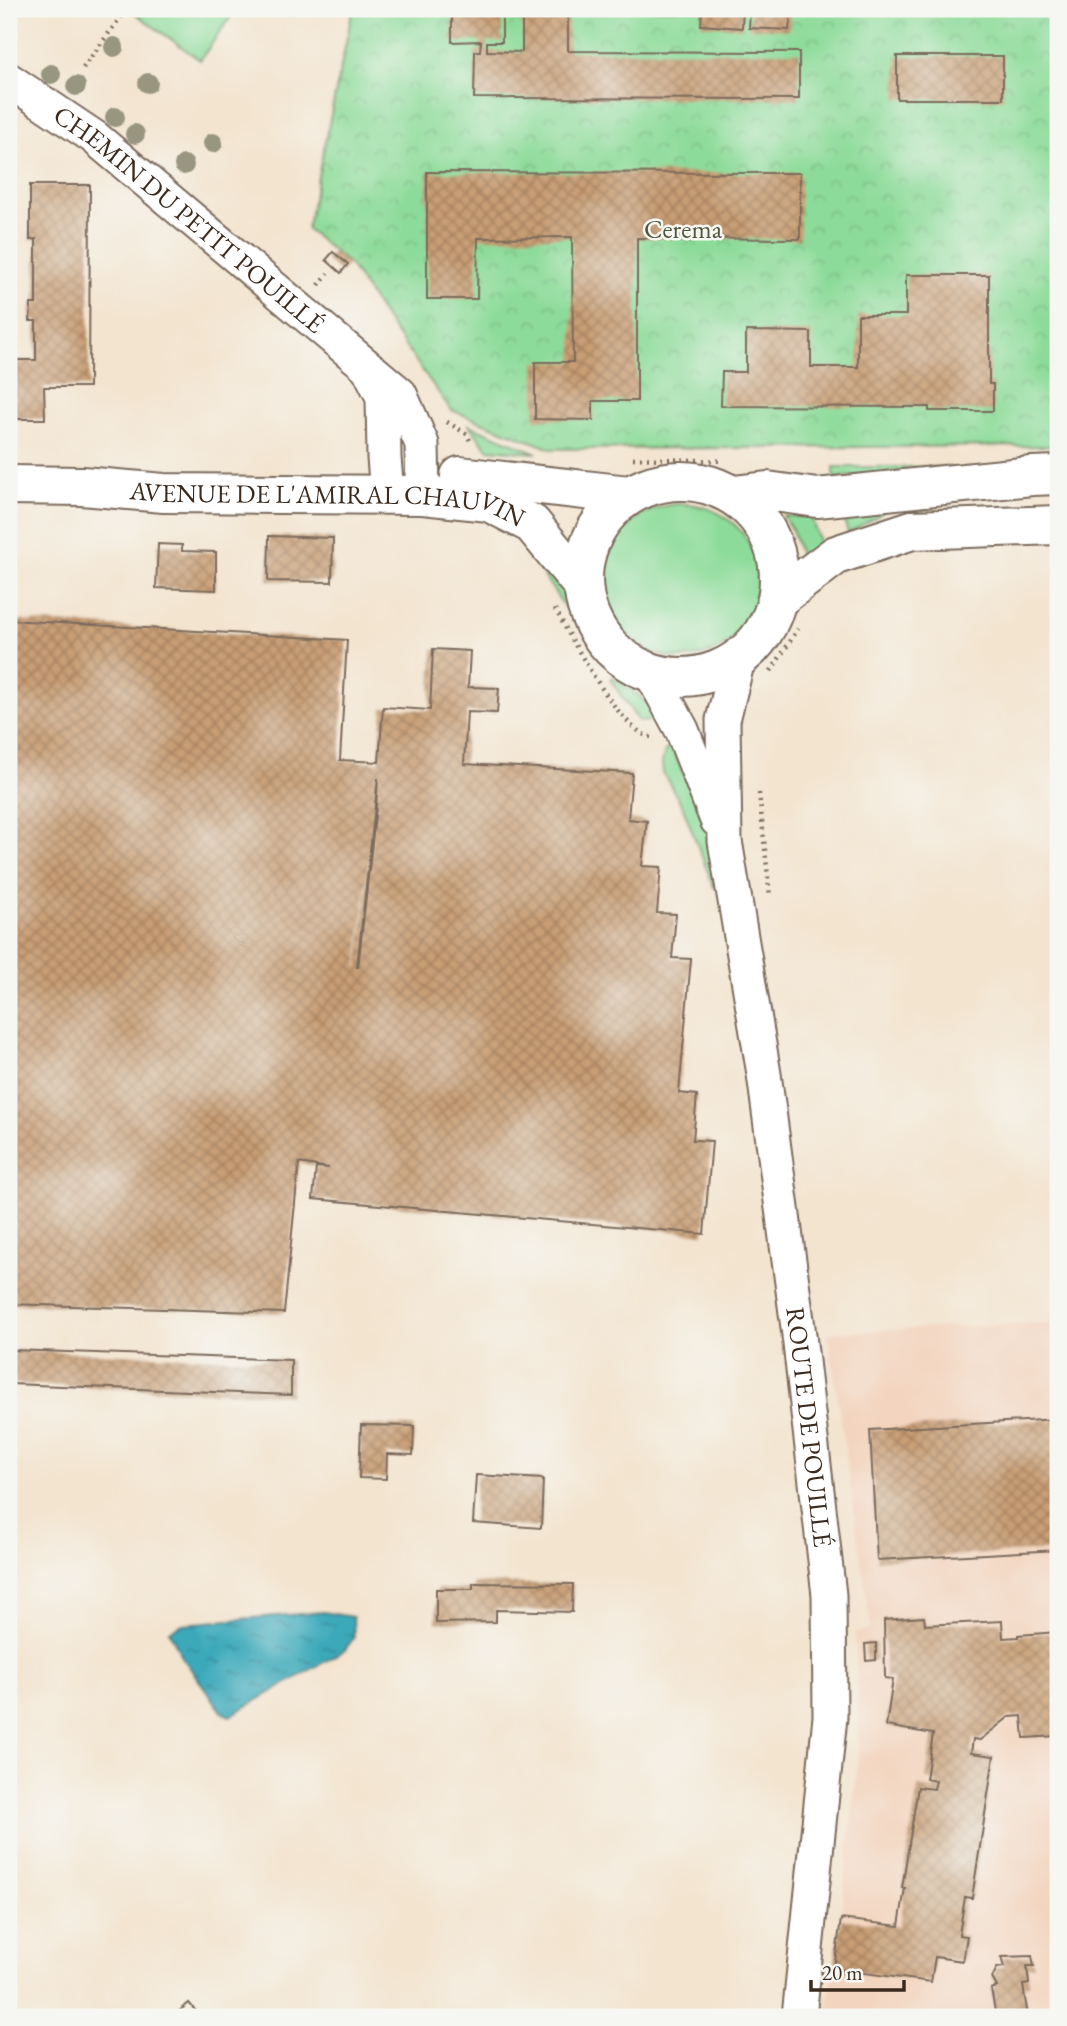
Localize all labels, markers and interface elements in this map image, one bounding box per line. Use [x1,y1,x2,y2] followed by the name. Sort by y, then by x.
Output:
[47,98,332,341] street label: CHEMIN DU PETIT POUILLÉ
[644,212,723,246] park label: Cerema
[127,473,531,535] street label: AVENUE DE L'AMIRAL CHAUVIN
[778,1305,840,1549] street label: ROUTE DE POUILLÉ
[811,1949,904,1993] scale bar
[822,1959,863,1986] text: 20 m

